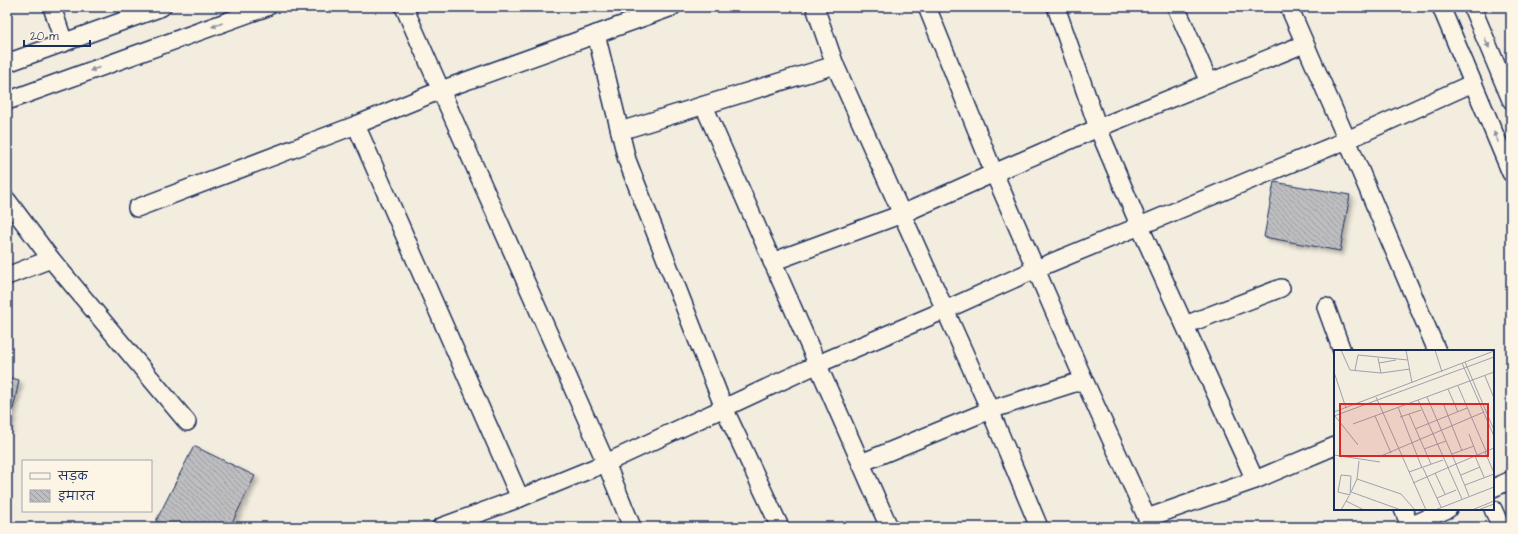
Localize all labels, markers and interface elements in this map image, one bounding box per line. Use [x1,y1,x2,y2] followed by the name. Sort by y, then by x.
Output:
[24,22,90,48] scale bar
[211,22,223,28] one-way arrow
[30,28,59,45] text: 20 m
[1484,37,1491,49] one-way arrow
[88,66,100,72] one-way arrow
[1492,131,1498,143] one-way arrow
[1334,350,1494,510] inset map
[22,460,152,512] legend
[57,468,89,485] text: सड़क
[58,488,96,505] text: इमारत

